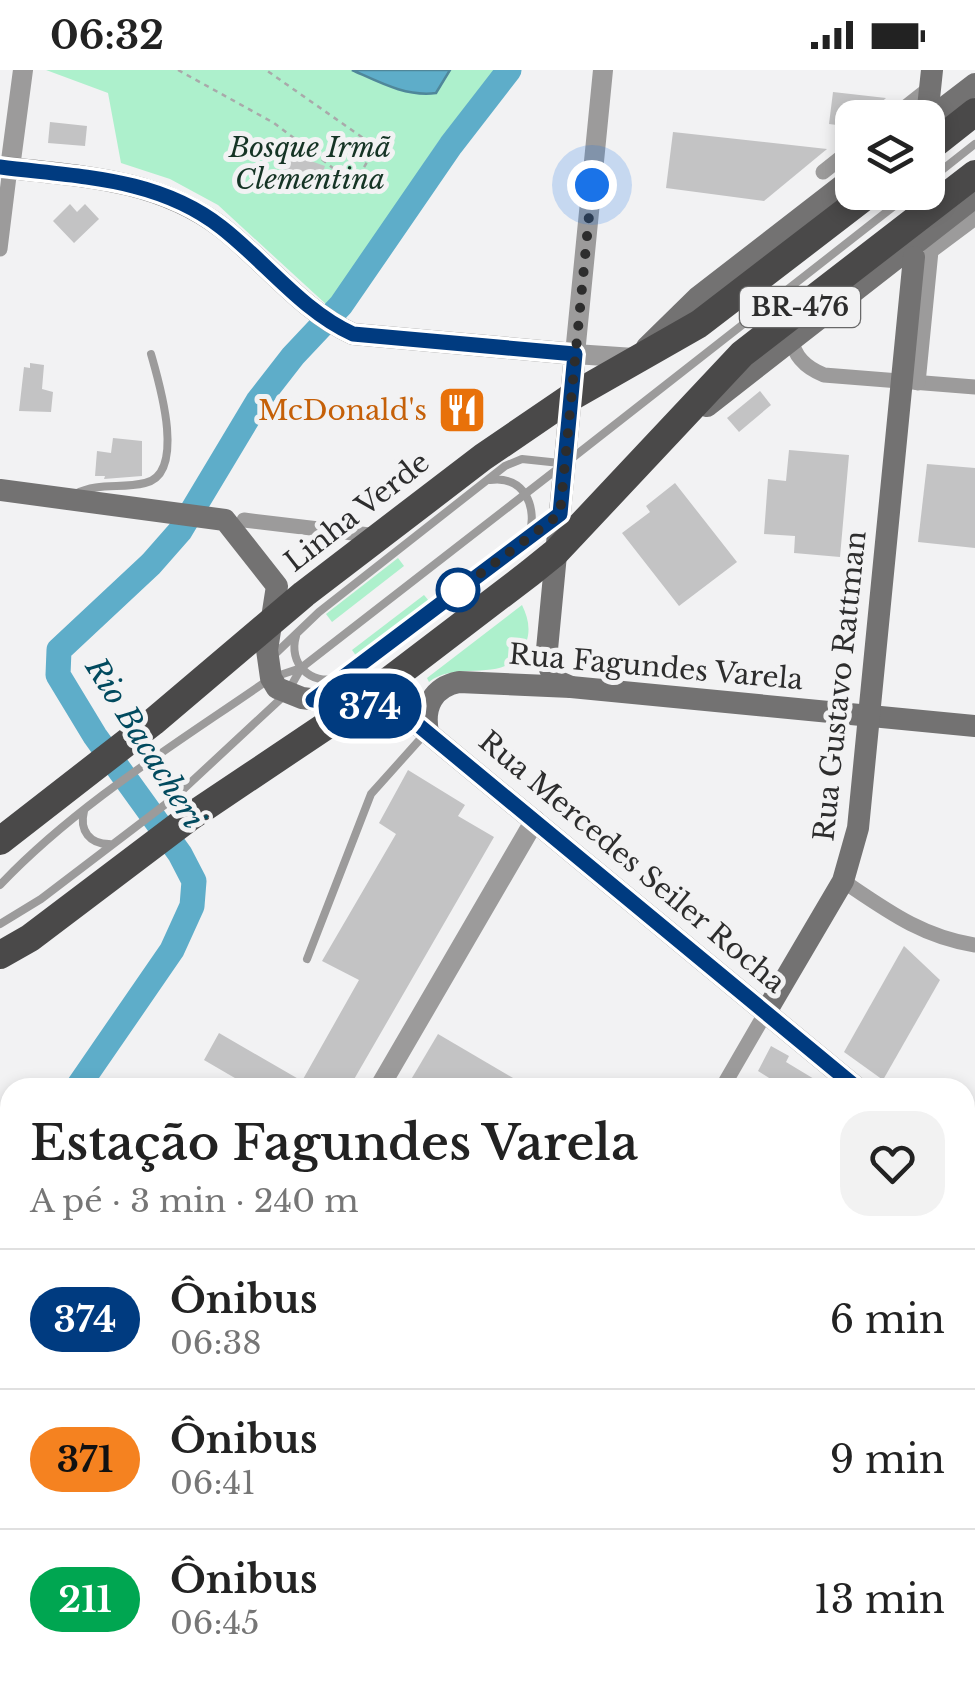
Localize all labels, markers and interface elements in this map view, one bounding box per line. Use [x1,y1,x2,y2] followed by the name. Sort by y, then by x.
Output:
[50,12,164,59] text: 06:32
[835,100,945,210] map controls
[835,100,945,210] button: layers
[228,130,391,197] park label: Bosque Irmã Clementina
[567,160,617,210] your location
[740,287,860,327] road number: BR-476
[436,384,488,436] restaurant icon: McDonald's
[258,393,427,428] place label: McDonald's
[278,445,436,579] street label: Linha Verde
[806,529,874,843] street label: Rua Gustavo Rattman
[437,569,479,611] unlabelled marker
[507,637,805,697] street label: Rua Fagundes Varela
[77,650,213,836] water label: Rio Bacacheri
[312,674,428,738] line badge: 374
[339,685,401,728] text: 374
[472,724,793,1001] street label: Rua Mercedes Seiler Rocha
[840,1111,945,1216] button: heart
[30,1113,638,1173] text: Estação Fagundes Varela
[30,1181,359,1221] text: A pé · 3 min · 240 m
[170,1276,317,1323] text: Ônibus
[830,1296,945,1343] text: 6 min
[54,1298,116,1341] text: 374
[170,1323,262,1363] text: 06:38
[170,1416,317,1463] text: Ônibus
[830,1436,945,1483] text: 9 min
[57,1438,113,1481] text: 371
[170,1463,256,1503] text: 06:41
[170,1556,317,1603] text: Ônibus
[814,1576,945,1623] text: 13 min
[58,1578,112,1621] text: 211
[170,1603,259,1643] text: 06:45

